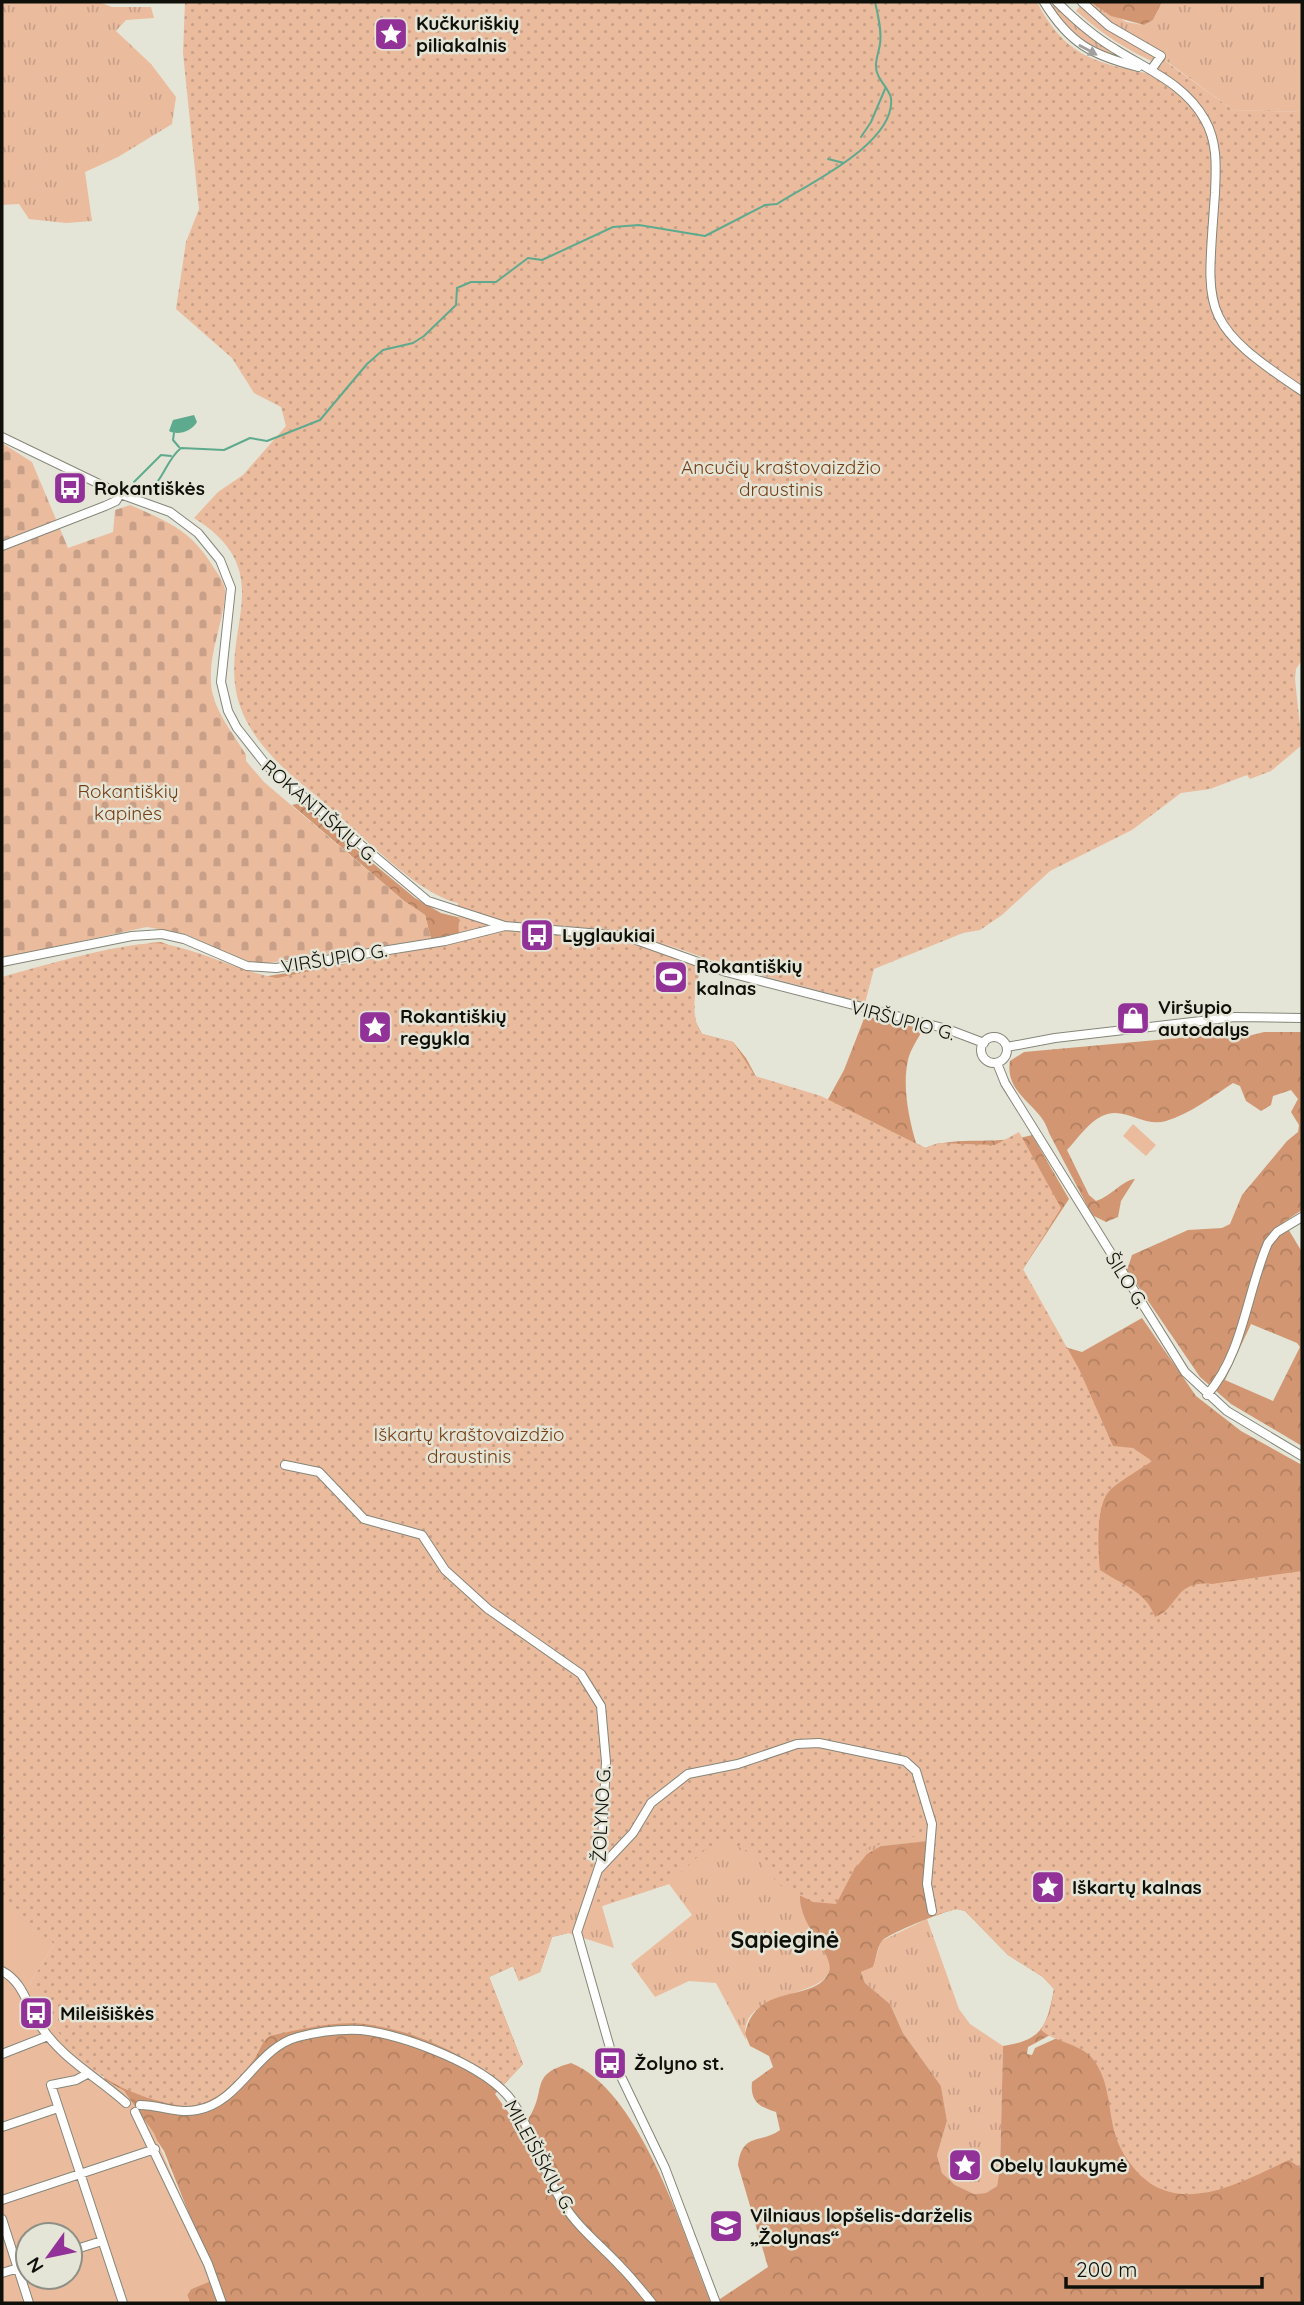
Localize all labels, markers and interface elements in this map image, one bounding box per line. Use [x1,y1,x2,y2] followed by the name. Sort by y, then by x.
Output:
[416,11,519,57] place label: Kučkuriškių piliakalnis
[372,15,410,53] place icon: Kučkuriškių piliakalnis
[1079,44,1098,56] one-way arrow
[681,455,881,501] park label: Ancučių kraštovaizdžio draustinis
[51,469,89,507] bus stop icon: Rokantiškės
[94,476,205,500] place label: Rokantiškės
[257,754,383,868] street label: ROKANTIŠKIŲ G.
[77,779,179,825] park label: Rokantiškių kapinės
[518,916,556,954] bus stop icon: Lyglaukiai
[562,923,655,947] place label: Lyglaukiai
[279,938,389,978] street label: VIRŠUPIO G.
[696,954,803,1000] place label: Rokantiškių kalnas
[652,958,690,996] sports icon: Rokantiškių kalnas
[848,995,958,1045] street label: VIRŠUPIO G.
[1158,995,1249,1041] place label: Viršupio autodalys
[1114,999,1152,1037] shop icon: Viršupio autodalys
[400,1004,507,1050] place label: Rokantiškių regykla
[356,1008,394,1046] place icon: Rokantiškių regykla
[1100,1247,1154,1313] street label: ŠILO G.
[373,1422,565,1468] park label: Iškartų kraštovaizdžio draustinis
[586,1765,616,1863] street label: ŽOLYNO G.
[1029,1868,1067,1906] place icon: Iškartų kalnas
[1072,1875,1202,1899] place label: Iškartų kalnas
[731,1925,839,1954] district label: Sapieginė
[17,1994,55,2032] bus stop icon: Mileišiškės
[60,2001,154,2025] place label: Mileišiškės
[591,2044,629,2082] bus stop icon: Žolyno st.
[634,2051,724,2075] place label: Žolyno st.
[499,2095,581,2217] street label: MILEIŠIŠKIŲ G.
[946,2146,984,2184] place icon: Obelų laukymė
[990,2153,1128,2177] place label: Obelų laukymė
[750,2203,972,2249] place label: Vilniaus lopšelis-darželis „Žolynas“
[707,2207,745,2245] school or university icon: Vilniaus lopšelis-darželis „Žolynas“
[14,2221,84,2291] north arrow
[1066,2246,1262,2290] scale bar
[21,2253,49,2278] text: N
[1076,2256,1138,2282] text: 200 m

